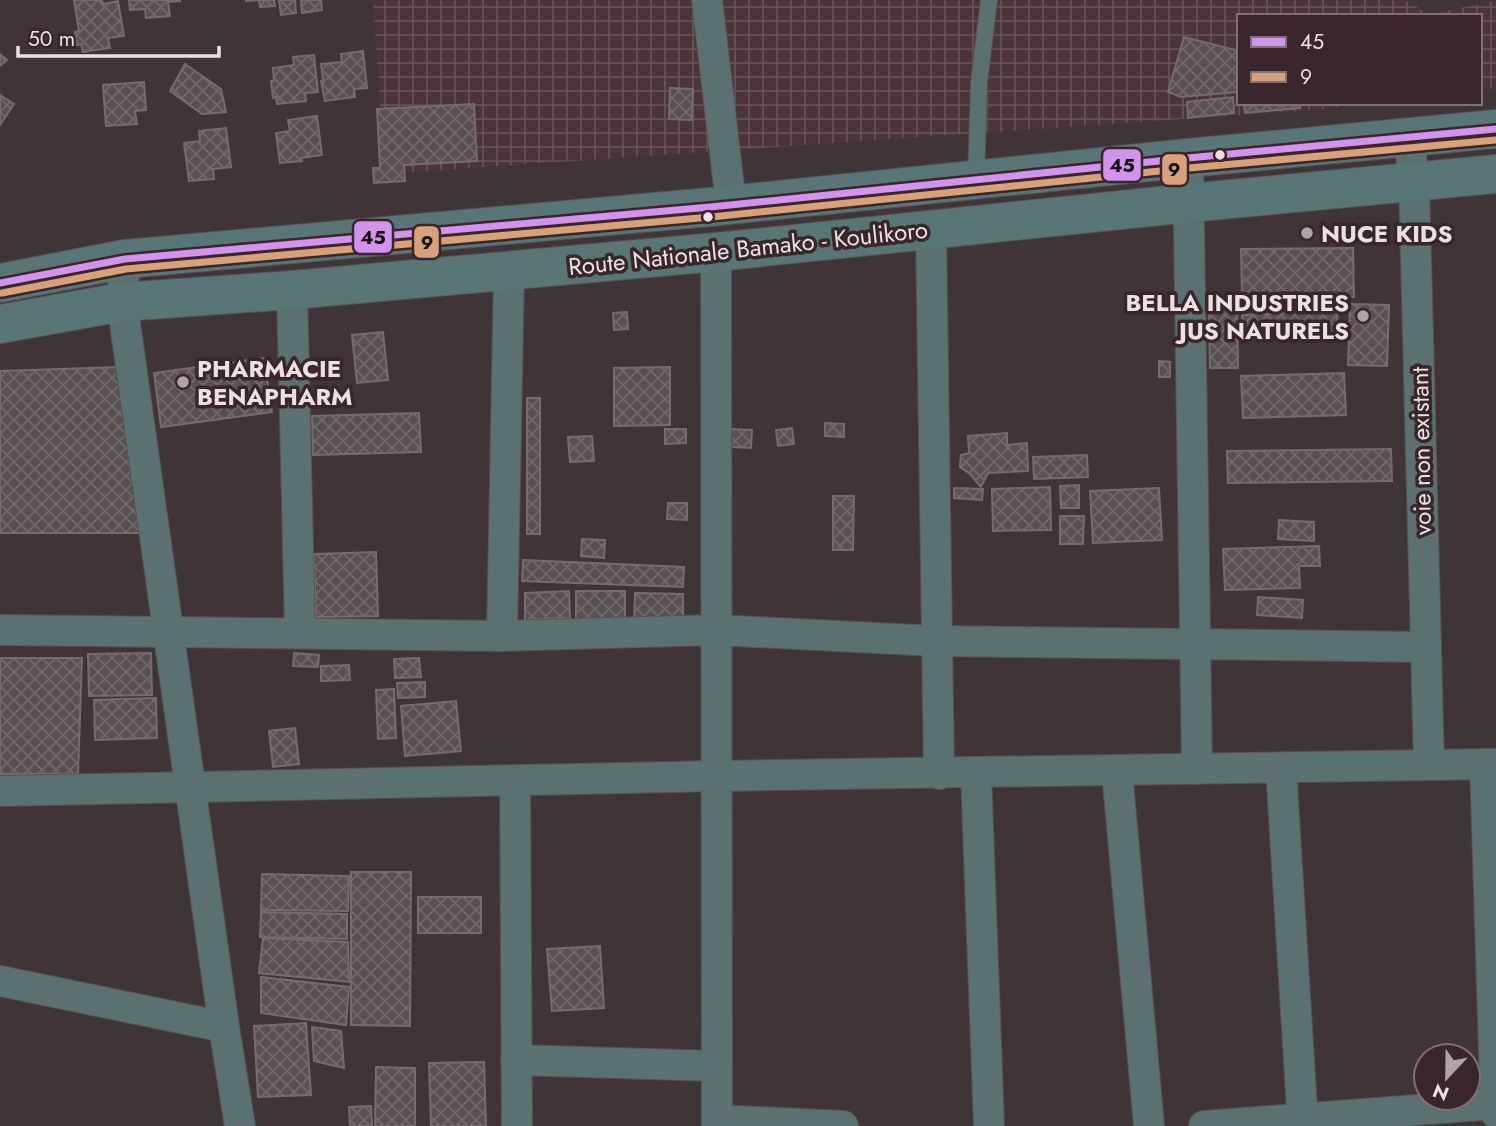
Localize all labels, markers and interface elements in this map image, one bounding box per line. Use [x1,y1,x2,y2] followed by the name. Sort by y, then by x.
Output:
[18,14,219,58] scale bar
[1237,14,1482,105] legend
[28,24,75,54] text: 50 m
[1300,27,1324,57] text: 45
[1300,62,1312,92] text: 9
[1102,148,1142,182] line badge: 45
[1213,148,1227,162] unlabelled marker
[1109,152,1135,179] text: 45
[1161,153,1188,186] line badge: 9
[1168,156,1180,183] text: 9
[701,210,715,224] unlabelled marker
[566,212,930,284] street label: Route Nationale Bamako - Koulikoro
[1321,216,1452,251] place label: NUCE KIDS
[353,220,393,254] line badge: 45
[360,224,386,251] text: 45
[413,225,440,259] line badge: 9
[1299,225,1315,241] marker: NUCE KIDS
[421,229,433,256] text: 9
[1125,285,1349,348] place label: BELLA INDUSTRIES JUS NATURELS
[1355,308,1371,324] marker: BELLA INDUSTRIES JUS NATURELS
[197,351,352,414] place label: PHARMACIE BENAPHARM
[1402,366,1440,535] street label: voie non existant
[175,374,191,390] marker: PHARMACIE BENAPHARM
[1412,1042,1482,1112] north arrow
[1429,1077,1453,1108] text: N

